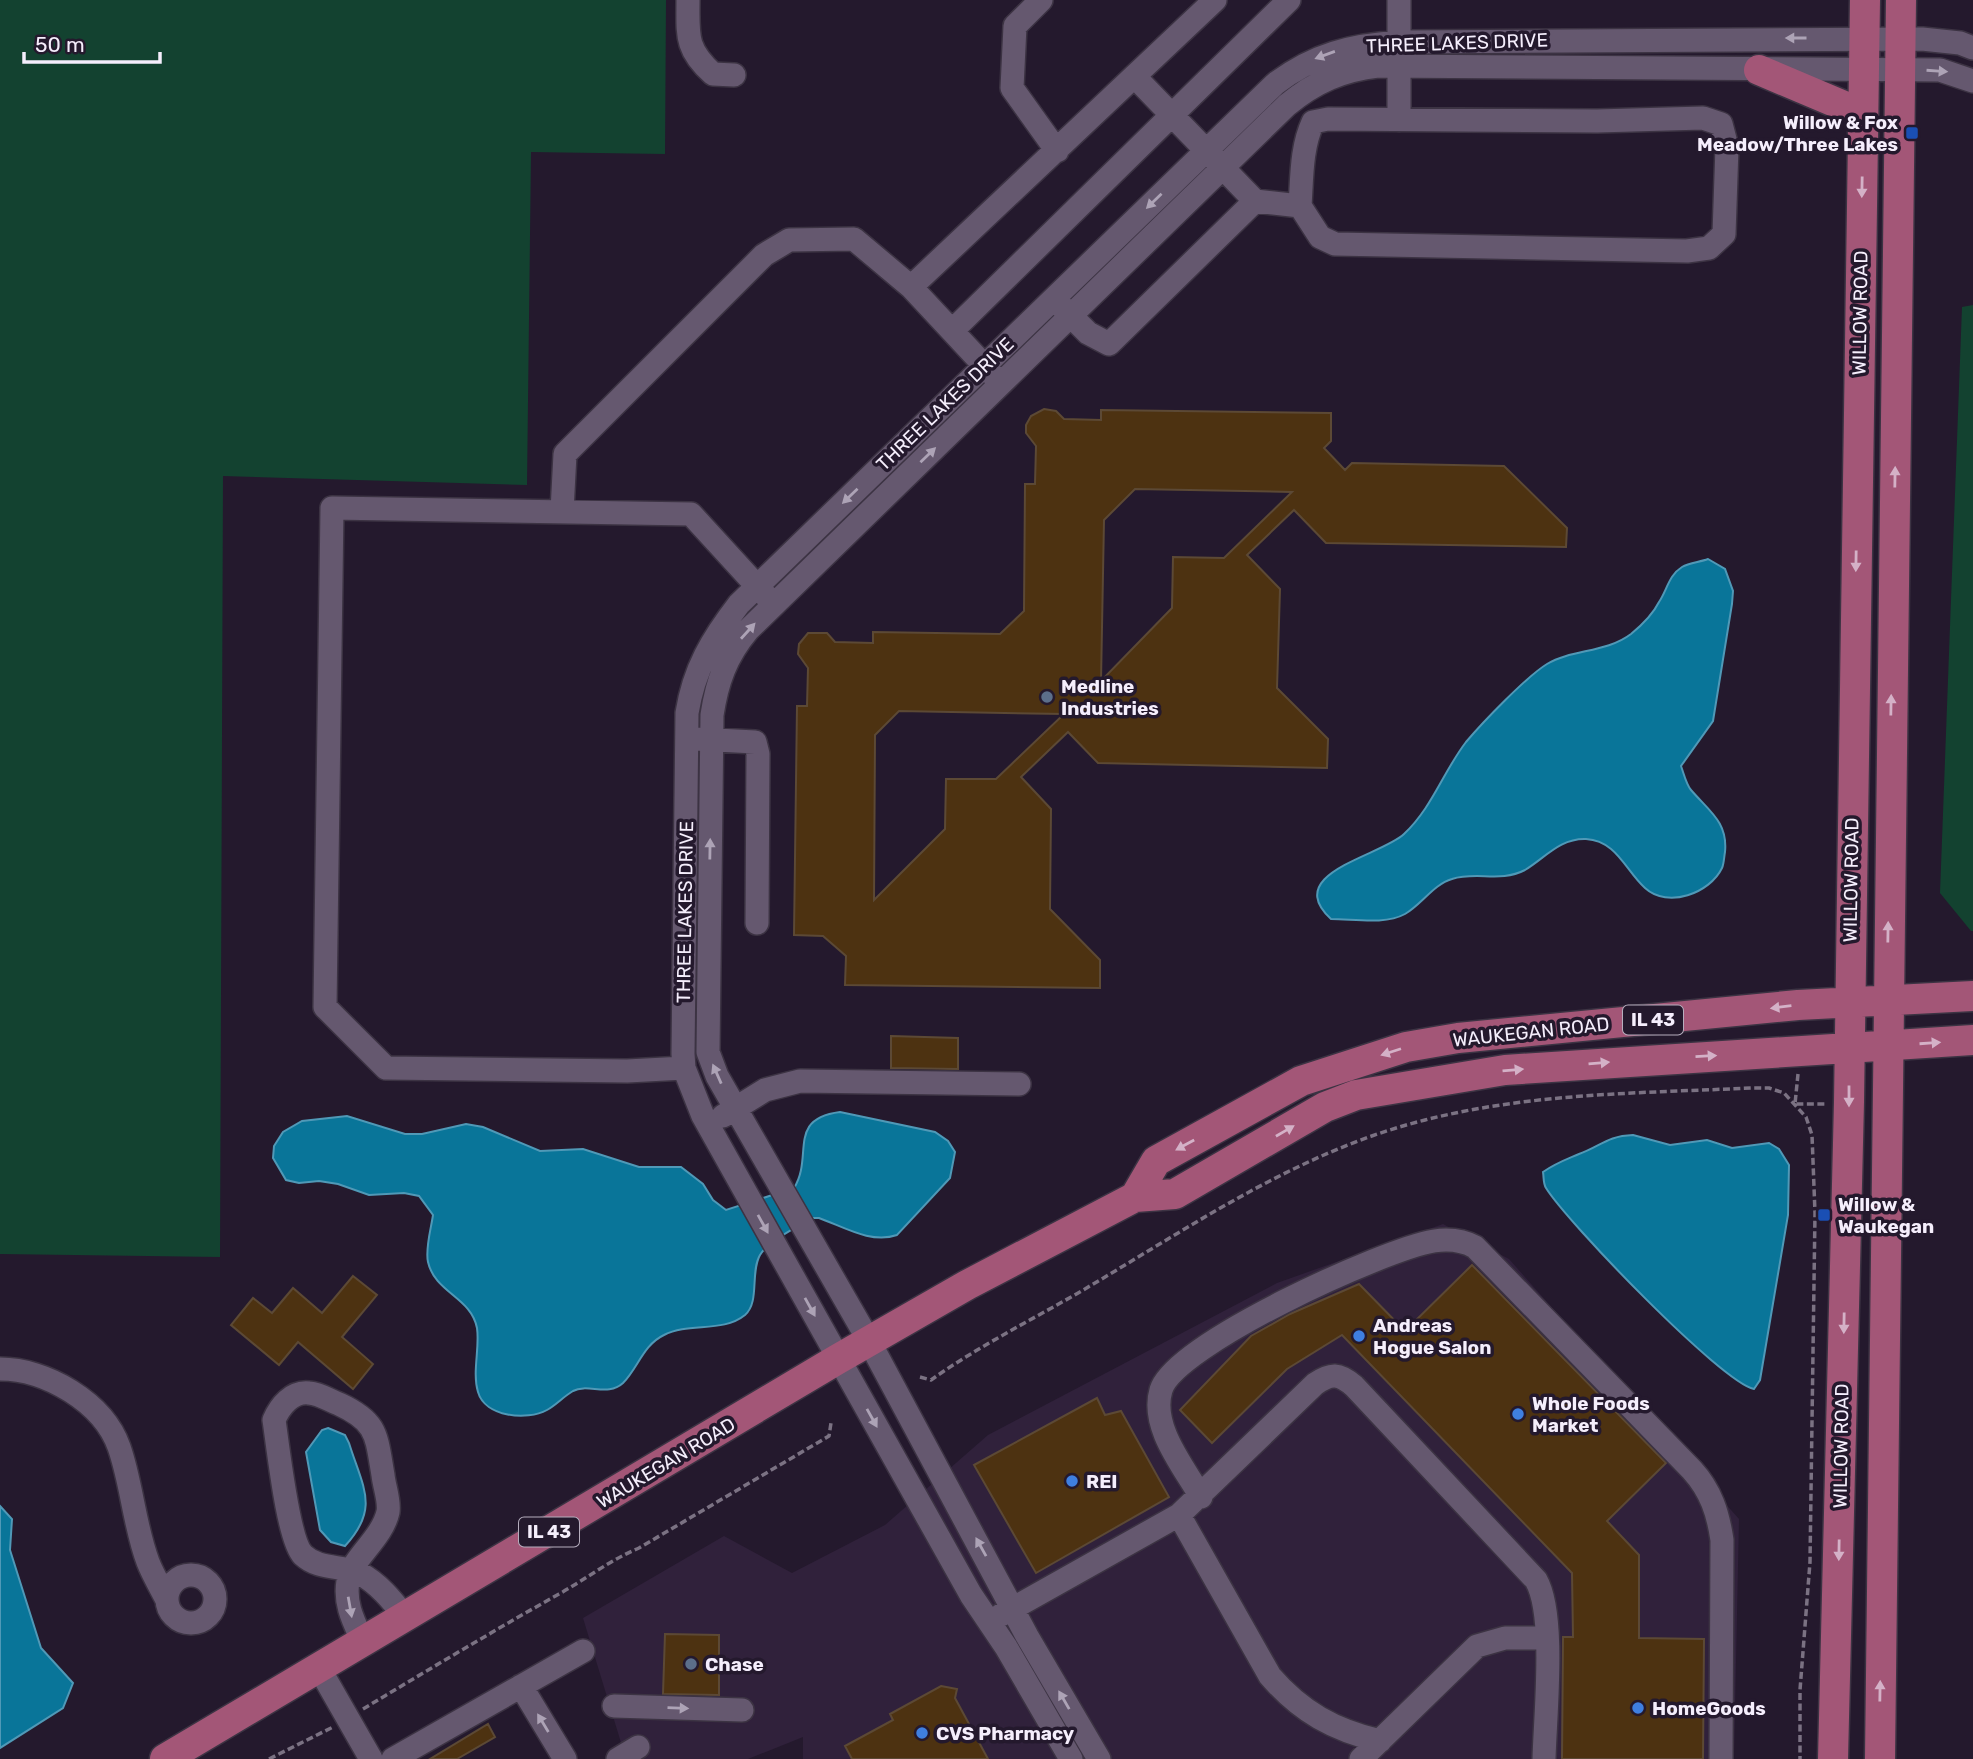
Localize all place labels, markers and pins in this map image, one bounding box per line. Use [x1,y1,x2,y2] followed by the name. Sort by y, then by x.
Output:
[1697,111,1898,156] place label: Willow & Fox Meadow/Three Lakes
[1904,125,1920,141] marker: Willow & Fox Meadow/Three Lakes
[1061,675,1159,720] place label: Medline Industries
[1039,689,1055,705] marker: Medline Industries
[1838,1193,1934,1238] place label: Willow & Waukegan
[1816,1207,1832,1223] marker: Willow & Waukegan
[1373,1314,1491,1359] place label: Andreas Hogue Salon
[1351,1328,1367,1344] marker: Andreas Hogue Salon
[1532,1392,1650,1437] place label: Whole Foods Market
[1510,1406,1526,1422] marker: Whole Foods Market
[1086,1470,1117,1493] place label: REI
[1064,1473,1080,1489] marker: REI
[705,1653,764,1676] place label: Chase
[683,1656,699,1672] marker: Chase
[1652,1697,1766,1720] place label: HomeGoods
[1630,1700,1646,1716] marker: HomeGoods
[936,1722,1075,1745] place label: CVS Pharmacy
[914,1725,930,1741] marker: CVS Pharmacy

